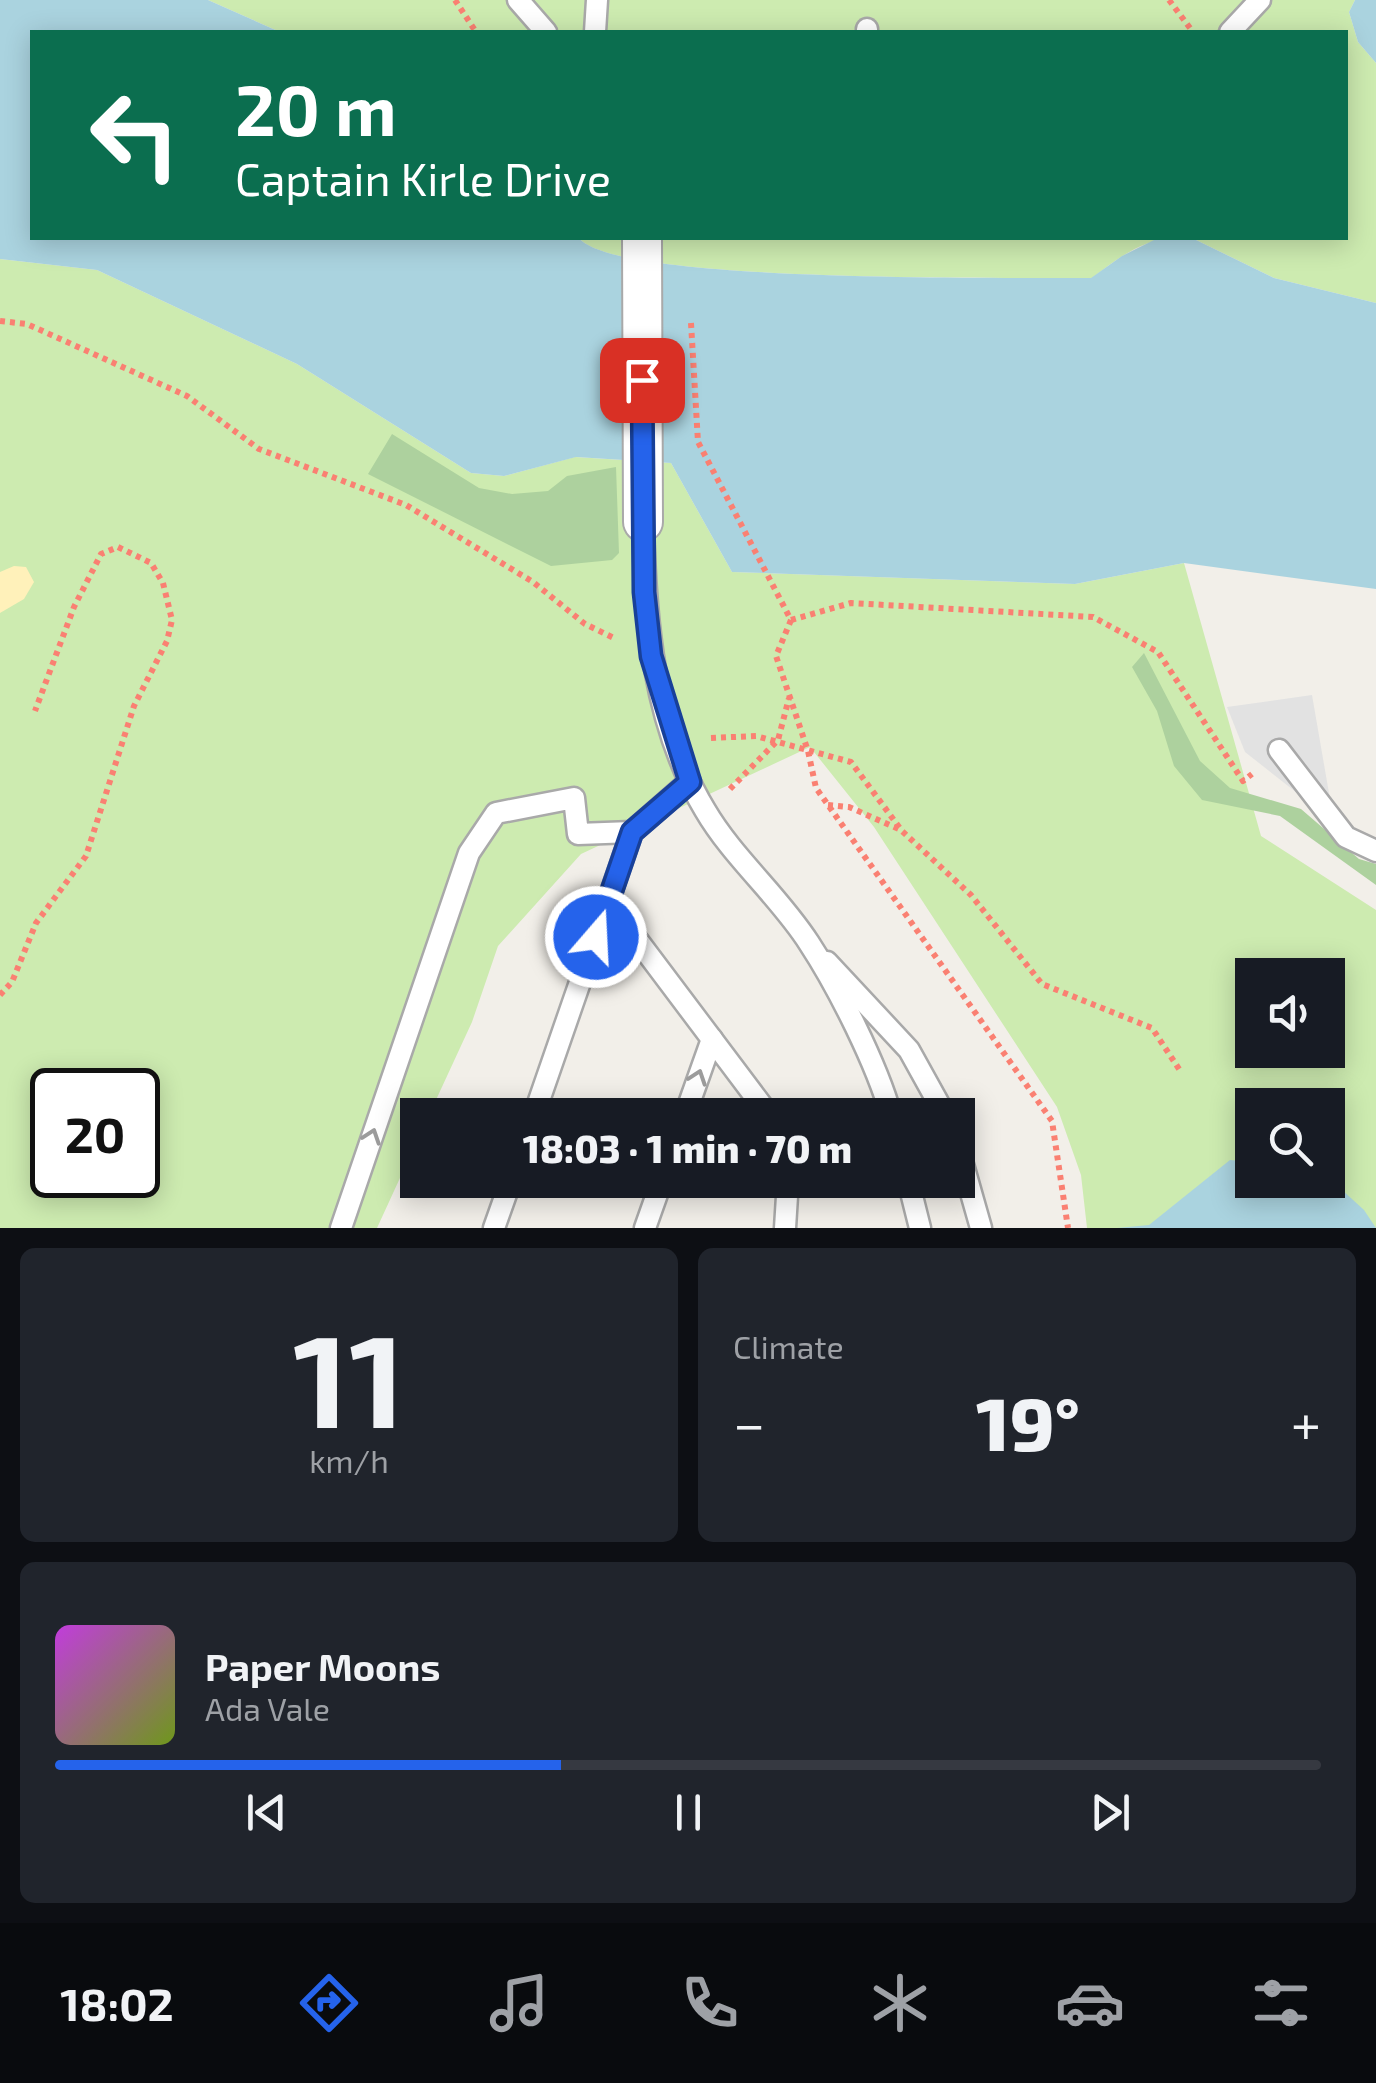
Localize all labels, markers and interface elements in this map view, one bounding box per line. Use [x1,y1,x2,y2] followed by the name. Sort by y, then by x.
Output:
[235,66,397,150] text: 20 m
[70,70,200,200] icon: left
[235,151,611,205] text: Captain Kirle Drive
[600,338,685,423] pin
[615,353,670,408] icon: arrive
[544,885,648,989] position arrow
[1235,958,1345,1198] map controls
[1235,958,1345,1068] button: sound
[30,1068,160,1198] speed limit sign: 20
[687,1069,707,1086] one-way arrow
[1235,1088,1345,1198] button: search
[523,1125,852,1171] text: 18:03 · 1 min · 70 m
[360,1128,381,1145] one-way arrow
[293,1298,405,1454] text: 11
[733,1327,844,1365] text: Climate
[976,1376,1080,1466] text: 19°
[733,1389,765,1455] text: −
[1291,1389,1321,1455] text: +
[309,1441,389,1479] text: km/h
[205,1643,441,1689] text: Paper Moons
[205,1689,330,1727] text: Ada Vale
[239,1785,294,1840] icon: previous
[661,1785,716,1840] icon: pause
[1083,1785,1138,1840] icon: next
[294,1968,364,2038] icon: directions
[484,1968,554,2038] icon: music
[675,1968,745,2038] icon: phone
[865,1968,935,2038] icon: climate
[1055,1968,1125,2038] icon: car
[1246,1968,1316,2038] icon: filters
[60,1976,174,2030] text: 18:02

